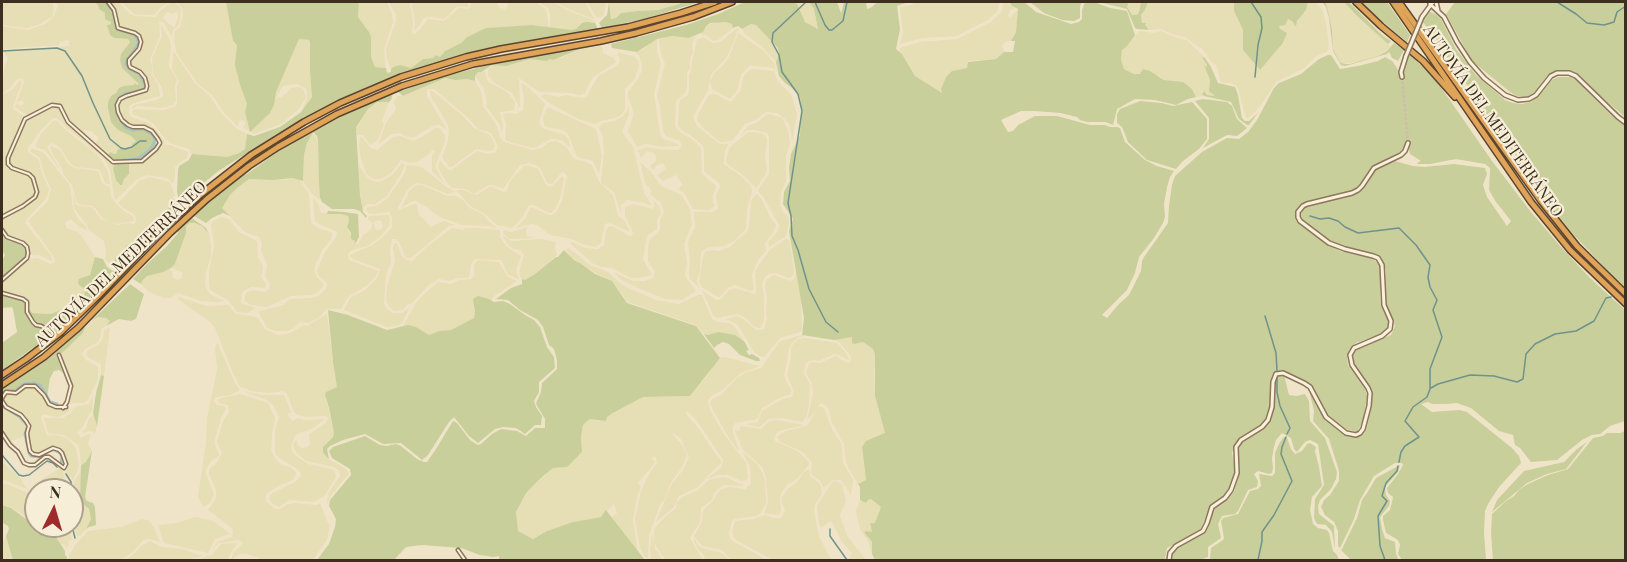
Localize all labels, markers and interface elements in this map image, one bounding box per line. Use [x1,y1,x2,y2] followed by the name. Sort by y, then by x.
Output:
[1419,21,1567,221] street label: AUTOVÍA DEL MEDITERRÁNEO
[32,177,210,351] street label: AUTOVÍA DEL MEDITERRÁNEO
[24,478,84,538] north arrow
[49,481,62,503] text: N

